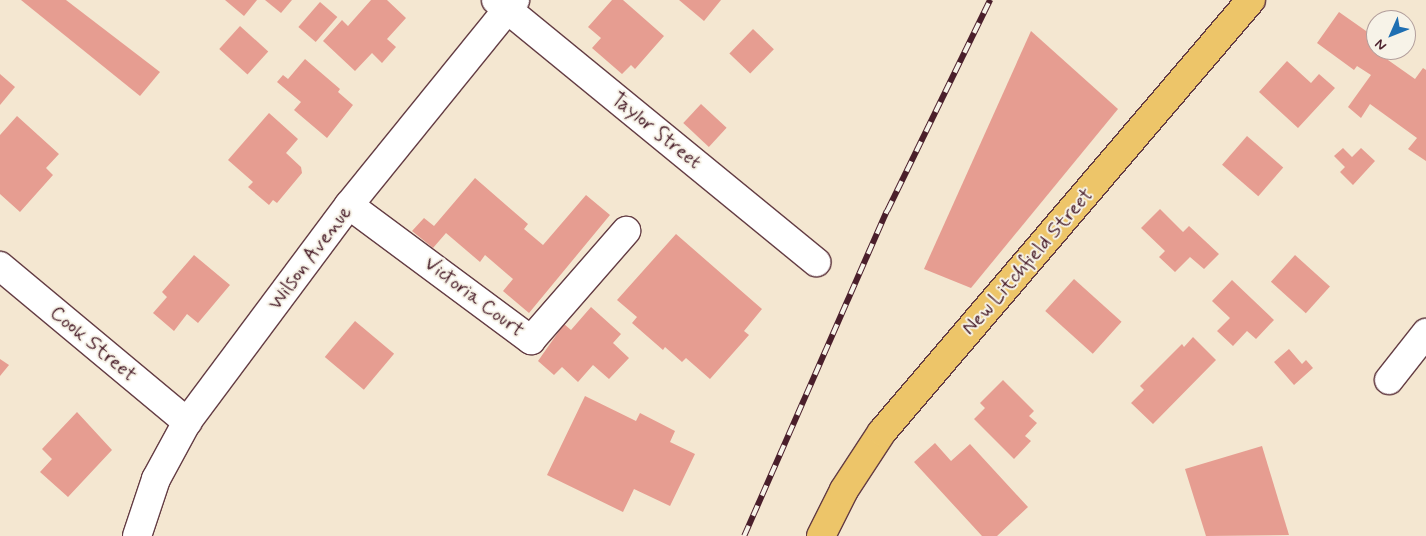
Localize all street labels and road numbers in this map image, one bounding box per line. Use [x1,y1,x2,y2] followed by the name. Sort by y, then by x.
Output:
[605,86,707,176] street label: Taylor Street
[959,185,1097,339] street label: New Litchfield Street
[264,202,356,314] street label: Wilson Avenue
[419,252,529,342] street label: Victoria Court
[45,301,141,387] street label: Cook Street

